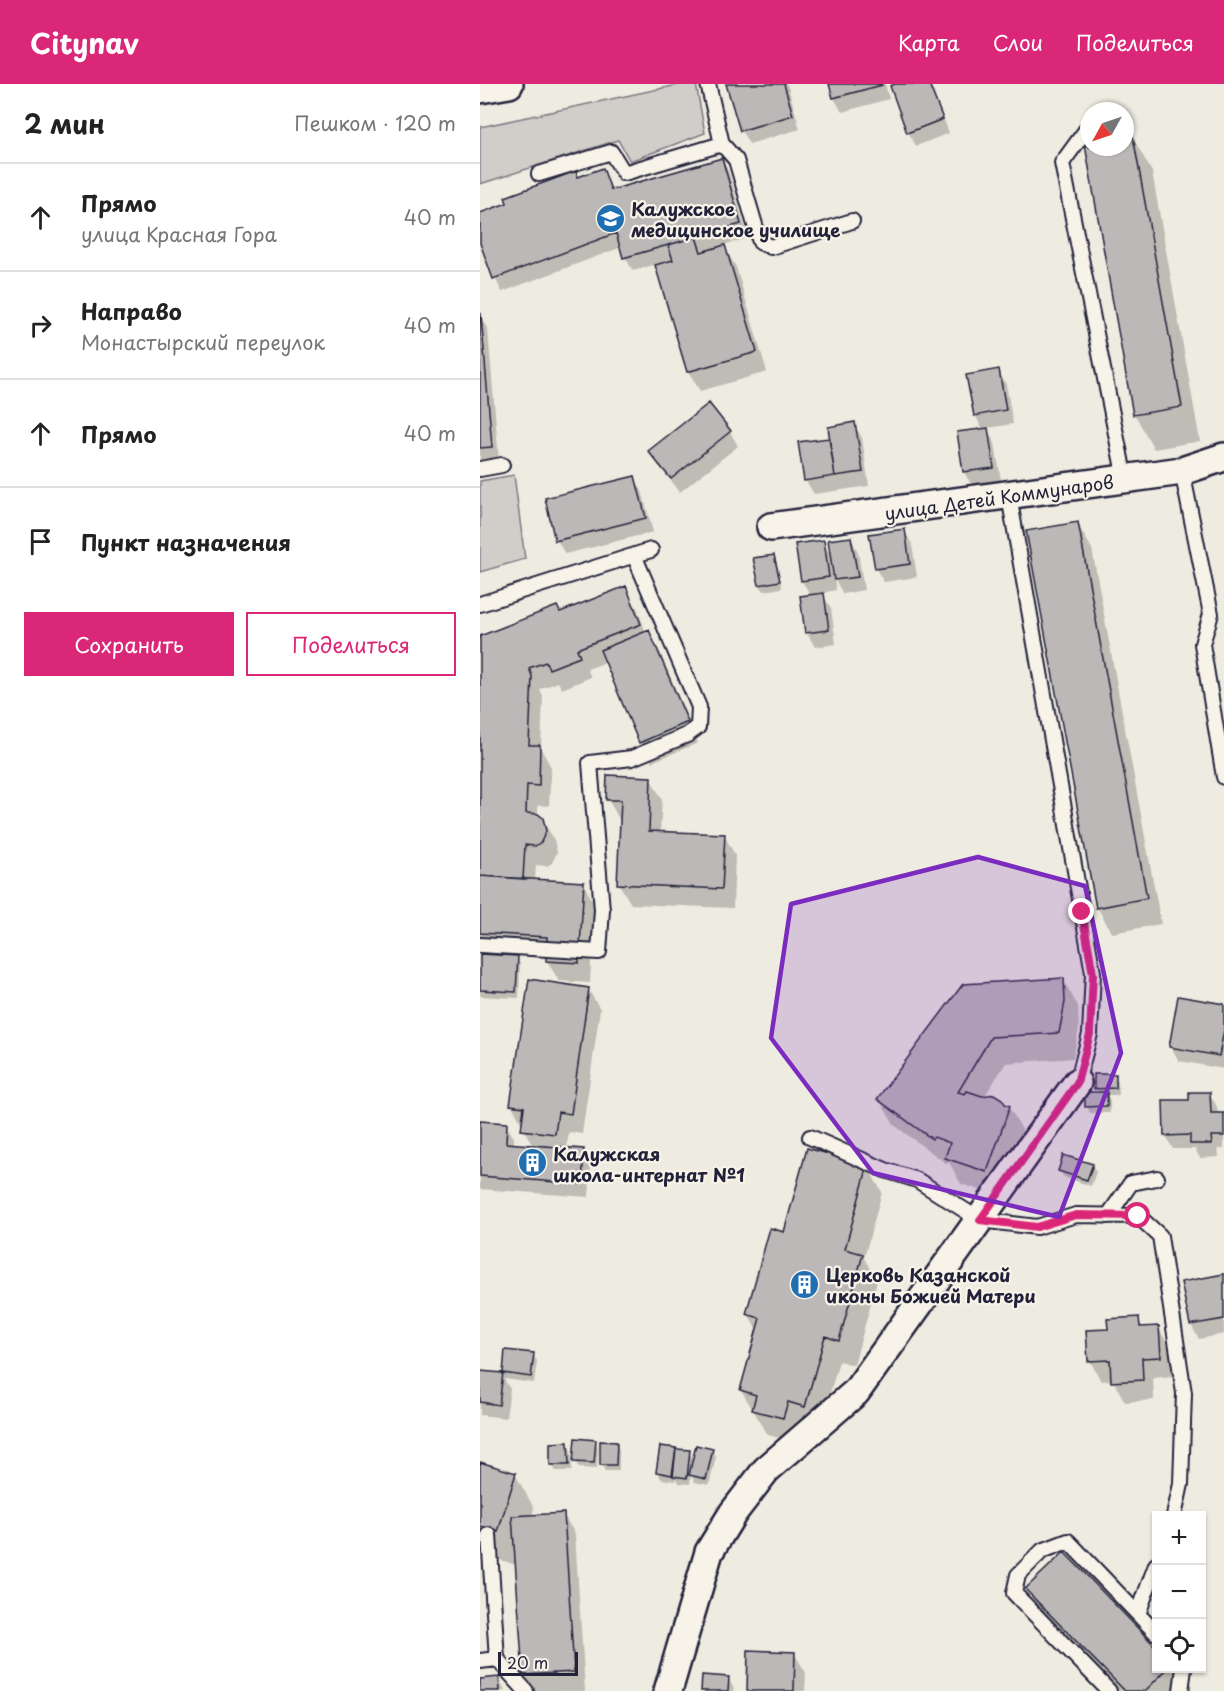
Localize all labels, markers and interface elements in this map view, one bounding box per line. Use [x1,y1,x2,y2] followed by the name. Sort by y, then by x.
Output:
[30,21,139,64] text: Citynav
[898,26,960,58] text: Карта
[993,26,1043,58] text: Слои
[1076,26,1194,58] text: Поделиться
[1080,102,1134,156] north arrow
[24,104,105,143] text: 2 мин
[294,108,456,138] text: Пешком · 120 m
[81,186,156,219] text: Прямо
[631,195,840,243] place label: Калужское медицинское училище
[24,201,57,234] icon: ahead
[404,202,456,232] text: 40 m
[594,202,626,234] school or university icon: Калужское медицинское училище
[81,219,277,249] text: улица Красная Гора
[81,294,182,327] text: Направо
[24,309,57,342] icon: right
[404,310,456,340] text: 40 m
[81,327,325,357] text: Монастырский переулок
[24,417,57,450] icon: ahead
[81,417,156,450] text: Прямо
[404,418,456,448] text: 40 m
[883,468,1115,526] street label: улица Детей Коммунаров
[24,525,57,558] icon: arrive
[81,525,291,558] text: Пункт назначения
[24,612,234,676] button: Сохранить
[246,612,456,676] button: Поделиться
[1068,898,1094,924] route end
[553,1140,745,1188] place label: Калужская школа-интернат №1
[516,1147,548,1179] building icon: Калужская школа-интернат №1
[1124,1202,1150,1228] route start
[826,1261,1036,1309] place label: Церковь Казанской иконы Божией Матери
[789,1268,821,1300] building icon: Церковь Казанской иконы Божией Матери
[1152,1511,1206,1673] map controls
[1152,1511,1206,1565] button: +
[1152,1565,1206,1619] button: −
[1152,1619,1206,1673] button: locate
[498,1649,578,1676] scale bar
[507,1650,548,1674] text: 20 m

